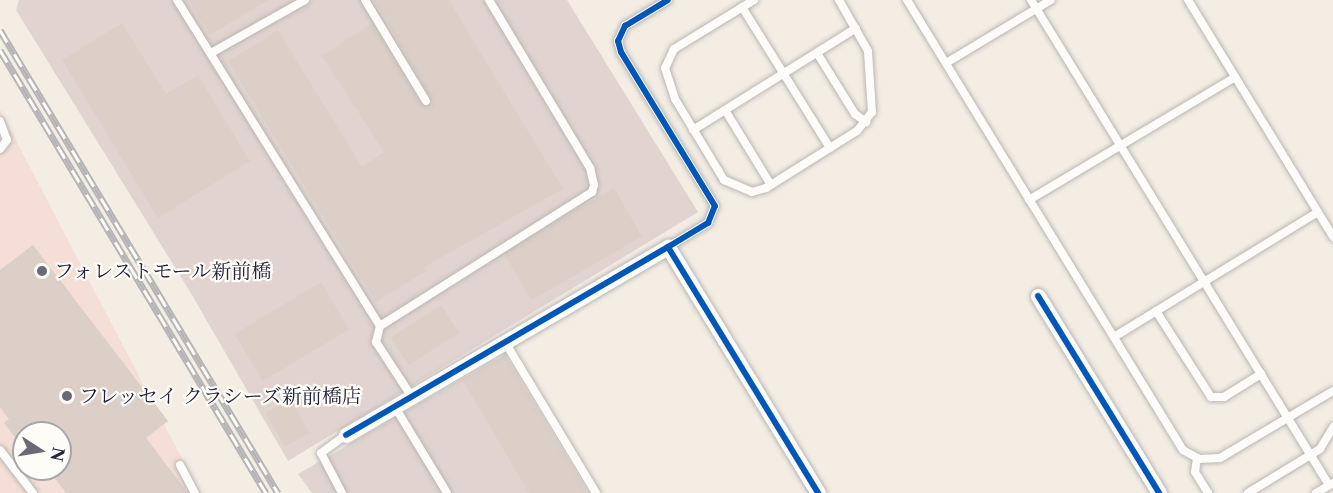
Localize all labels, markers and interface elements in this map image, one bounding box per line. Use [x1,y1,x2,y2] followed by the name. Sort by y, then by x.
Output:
[54,259,273,283] place label: フォレストモール新前橋
[35,264,49,278] marker: フォレストモール新前橋
[79,384,364,408] place label: フレッセイ クラシーズ新前橋店
[60,389,74,403] marker: フレッセイ クラシーズ新前橋店
[12,421,72,481] north arrow
[46,445,69,463] text: N

